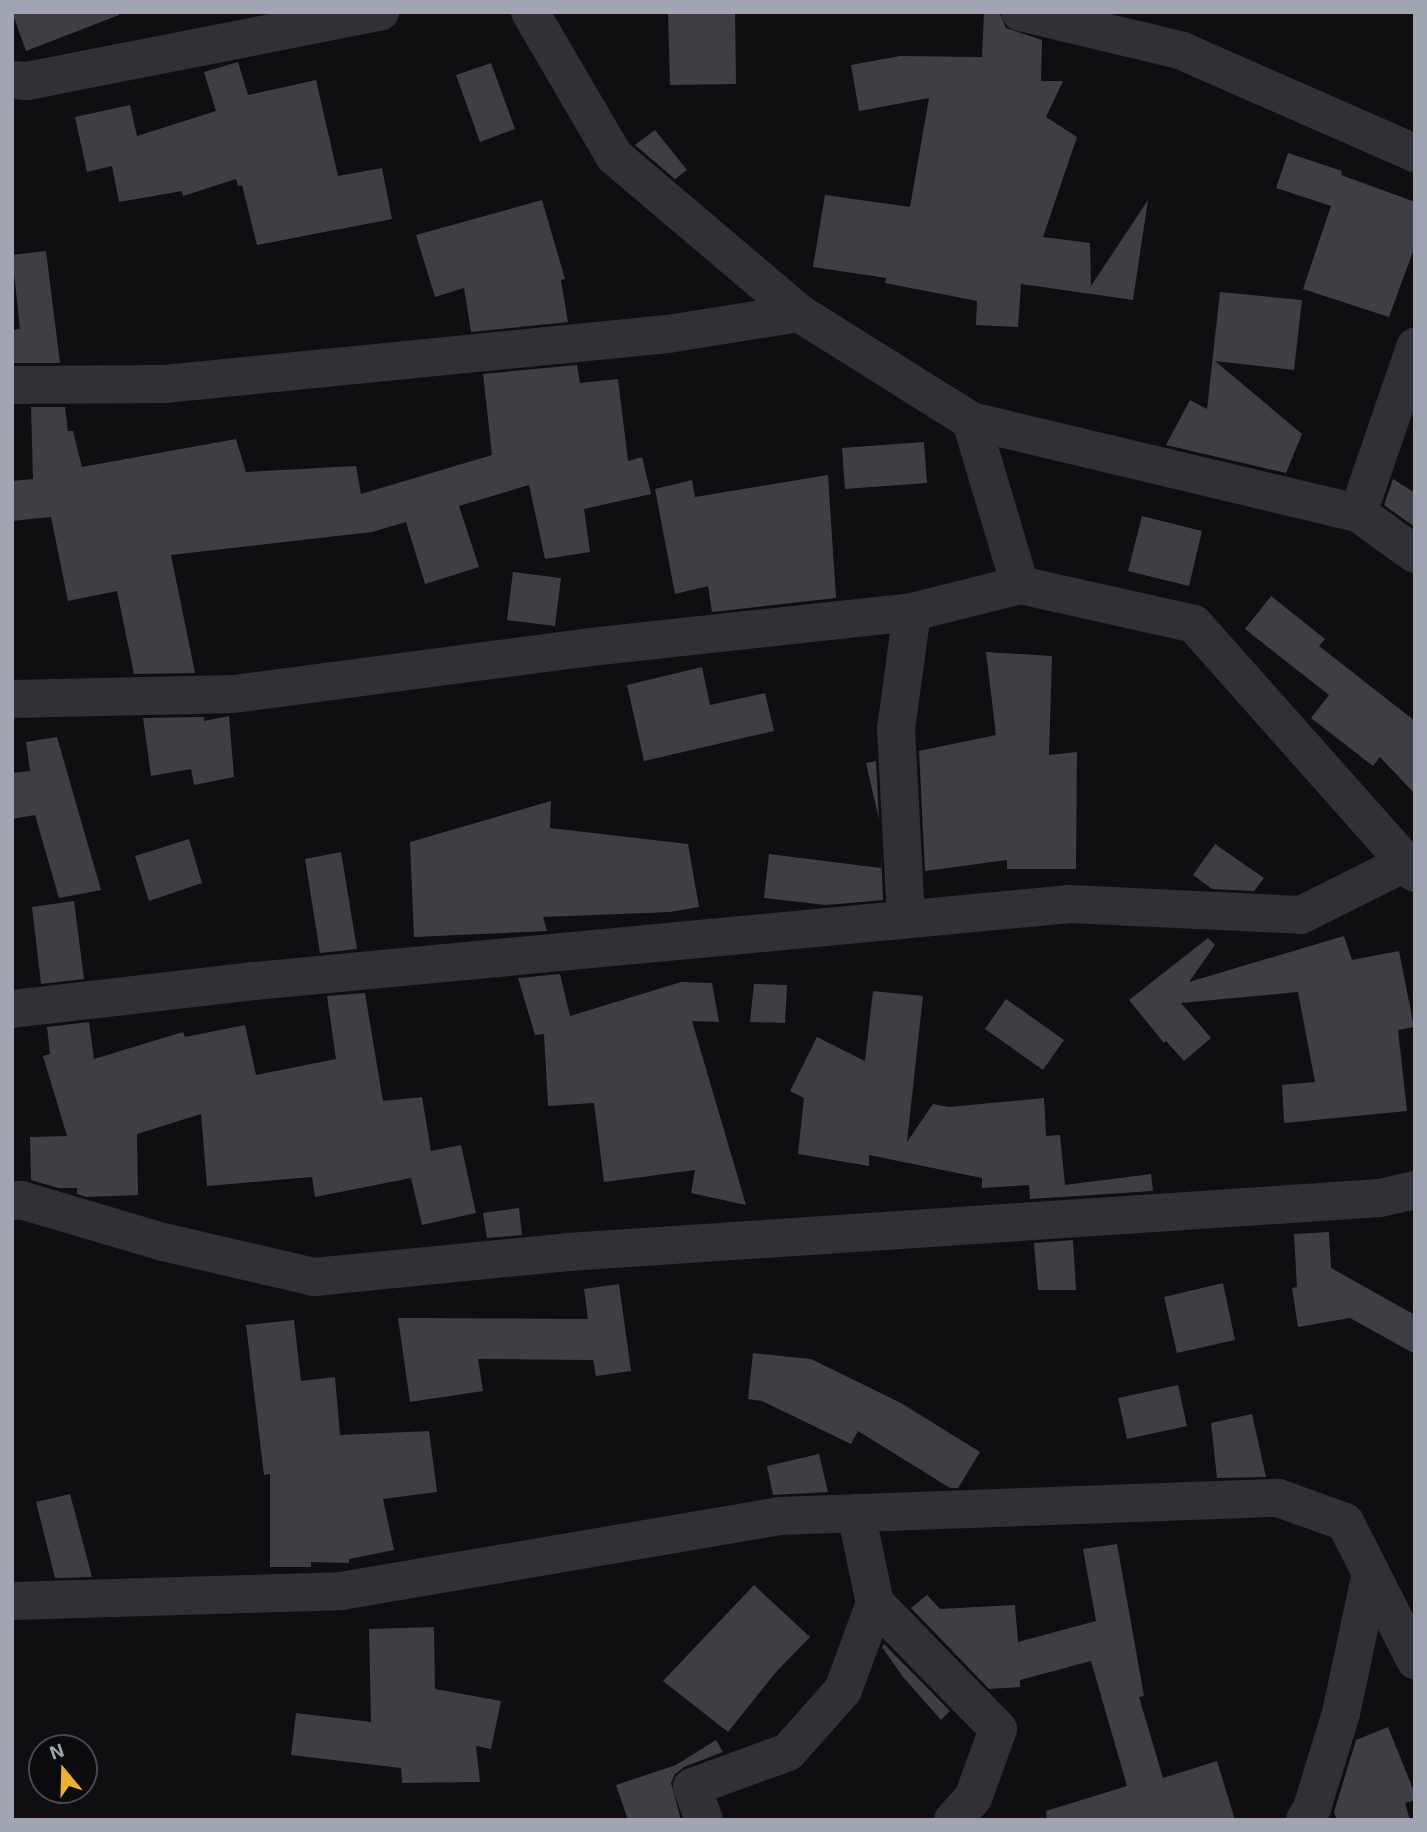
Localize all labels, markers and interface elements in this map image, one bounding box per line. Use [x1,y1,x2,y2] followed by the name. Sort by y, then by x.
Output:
[28,1734,98,1804] north arrow
[46,1737,67,1764] text: N

